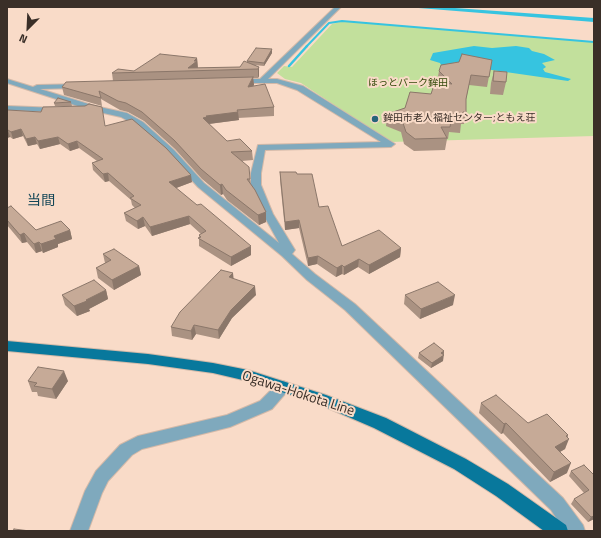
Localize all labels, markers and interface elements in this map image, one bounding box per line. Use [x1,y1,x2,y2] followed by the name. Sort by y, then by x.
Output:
[8,8,48,48] north arrow
[16,30,30,48] text: N
[368,78,448,90] park label: ほっとパーク鉾田
[383,113,535,125] place label: 鉾田市老人福祉センター;ともえ荘
[370,114,380,124] marker: 鉾田市老人福祉センター;ともえ荘
[27,194,55,210] district label: 当間
[240,368,356,420] street label: Ogawa-Hokota Line

